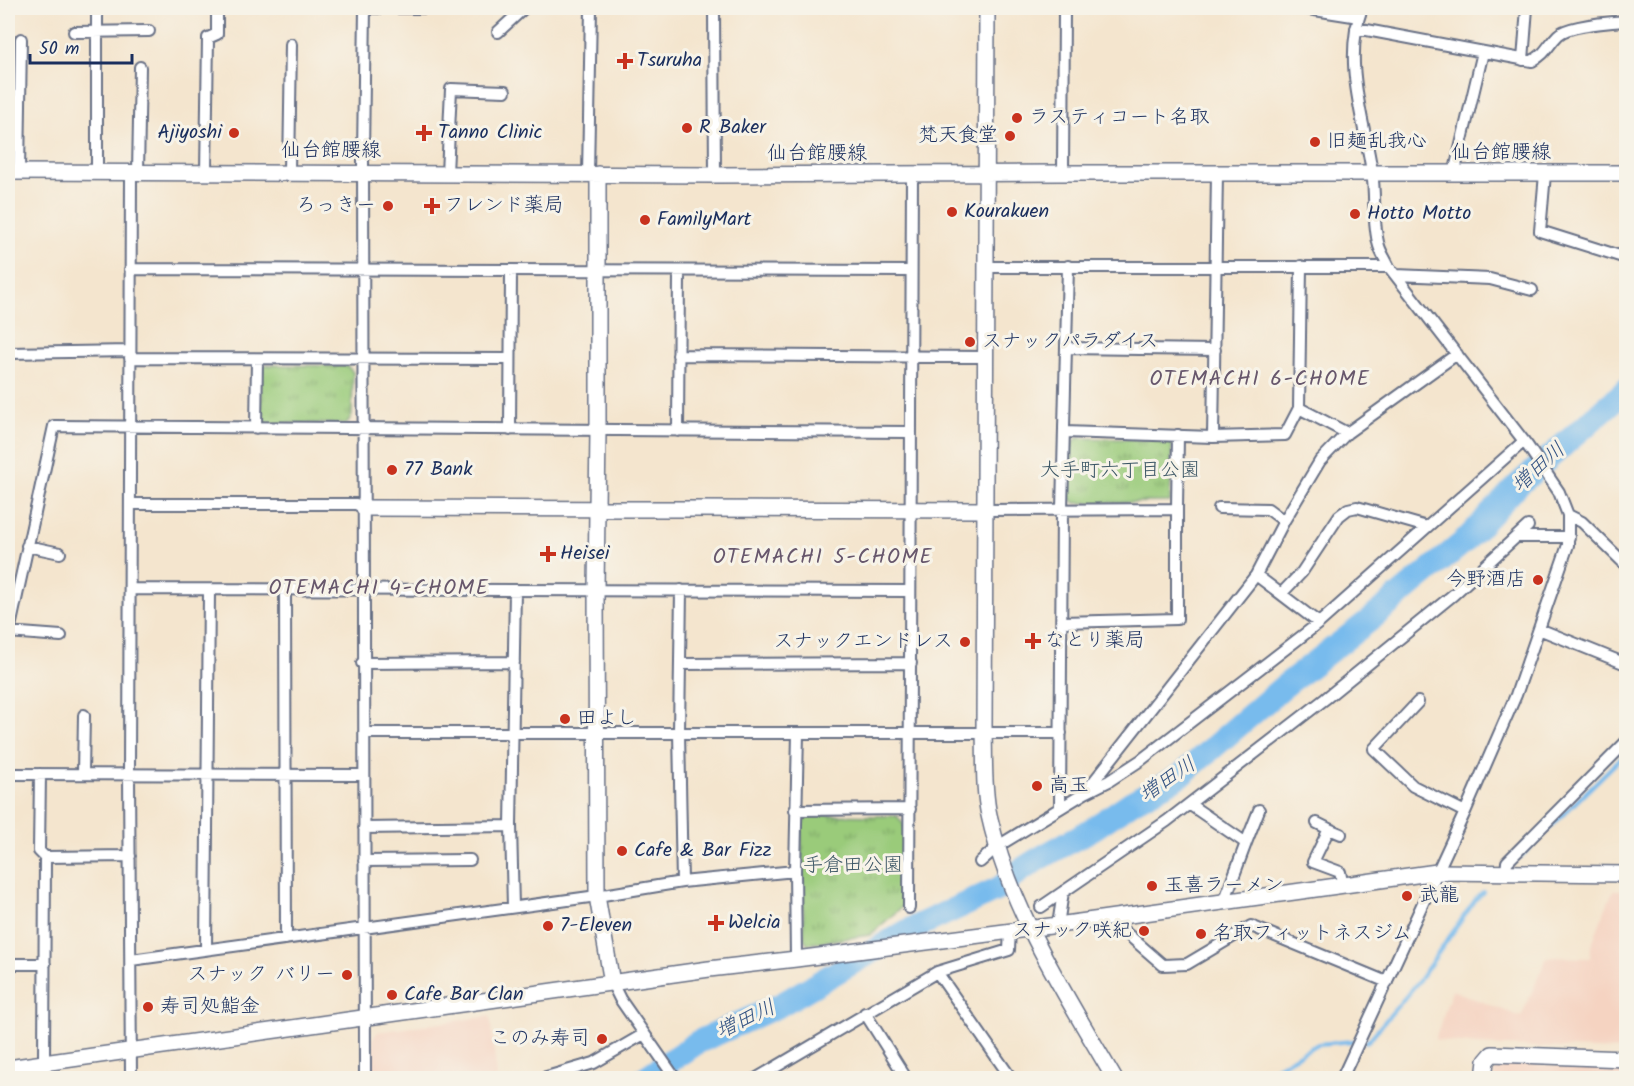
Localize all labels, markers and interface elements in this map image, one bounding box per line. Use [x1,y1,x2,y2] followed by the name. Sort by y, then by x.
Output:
[30,27,132,65] scale bar
[39,35,79,64] text: 50 m
[637,45,702,77] place label: Tsuruha
[618,54,632,68] marker: Tsuruha
[1029,102,1209,134] place label: ラスティコート名取
[1010,111,1024,125] marker: ラスティコート名取
[699,112,767,144] place label: R Baker
[158,117,223,149] place label: Ajiyoshi
[438,117,543,149] place label: Tanno Clinic
[918,120,998,152] place label: 梵天食堂
[680,121,694,135] marker: R Baker
[415,124,433,142] marker: Tanno Clinic
[227,126,241,140] marker: Ajiyoshi
[1327,126,1427,158] place label: 旧麺乱我心
[1003,129,1017,143] marker: 梵天食堂
[281,135,381,167] street label: 仙台館腰線
[1308,135,1322,149] marker: 旧麺乱我心
[1451,137,1551,169] street label: 仙台館腰線
[767,138,867,170] street label: 仙台館腰線
[296,190,376,222] place label: ろっきー
[444,190,564,222] place label: フレンド薬局
[964,196,1049,228] place label: Kourakuen
[1367,198,1471,230] place label: Hotto Motto
[381,199,395,213] marker: ろっきー
[425,199,439,213] marker: フレンド薬局
[657,204,752,236] place label: FamilyMart
[945,205,959,219] marker: Kourakuen
[1348,207,1362,221] marker: Hotto Motto
[638,213,652,227] marker: FamilyMart
[982,326,1158,358] place label: スナックパラダイス
[963,335,977,349] marker: スナックパラダイス
[1149,363,1371,396] district label: OTEMACHI 6-CHOME
[1505,435,1573,501] water label: 増田川
[404,454,473,486] place label: 77 Bank
[1040,455,1200,487] park label: 大手町六丁目公園
[385,463,399,477] marker: 77 Bank
[560,538,611,570] place label: Heisei
[713,541,933,574] district label: OTEMACHI 5-CHOME
[541,547,555,561] marker: Heisei
[1446,564,1526,596] place label: 今野酒店
[269,572,489,605] district label: OTEMACHI 4-CHOME
[1531,573,1545,587] marker: 今野酒店
[1045,625,1145,657] place label: なとり薬局
[773,626,953,658] place label: スナックエンドレス
[1026,634,1040,648] marker: なとり薬局
[958,635,972,649] marker: スナックエンドレス
[577,703,637,735] place label: 田よし
[558,712,572,726] marker: 田よし
[1133,749,1203,811] water label: 増田川
[1049,770,1089,802] place label: 高玉
[1030,779,1044,793] marker: 高玉
[634,835,772,867] place label: Cafe & Bar Fizz
[615,844,629,858] marker: Cafe & Bar Fizz
[803,850,903,882] park label: 手倉田公園
[1164,870,1284,902] place label: 玉喜ラーメン
[1145,879,1159,893] marker: 玉喜ラーメン
[1419,880,1459,912] place label: 武龍
[1400,889,1414,903] marker: 武龍
[728,907,781,939] place label: Welcia
[560,910,632,942] place label: 7-Eleven
[1012,915,1132,947] place label: スナック咲紀
[709,916,723,930] marker: Welcia
[1213,918,1412,950] place label: 名取フィットネスジム
[541,919,555,933] marker: 7-Eleven
[1137,924,1151,938] marker: スナック咲紀
[1194,927,1208,941] marker: 名取フィットネスジム
[187,959,335,991] place label: スナック バリー
[340,968,354,982] marker: スナック バリー
[404,979,524,1011] place label: Cafe Bar Clan
[385,988,399,1002] marker: Cafe Bar Clan
[160,991,260,1023] place label: 寿司処鮨金
[710,992,782,1048] water label: 増田川
[141,1000,155,1014] marker: 寿司処鮨金
[490,1023,590,1055] place label: このみ寿司
[595,1032,609,1046] marker: このみ寿司

